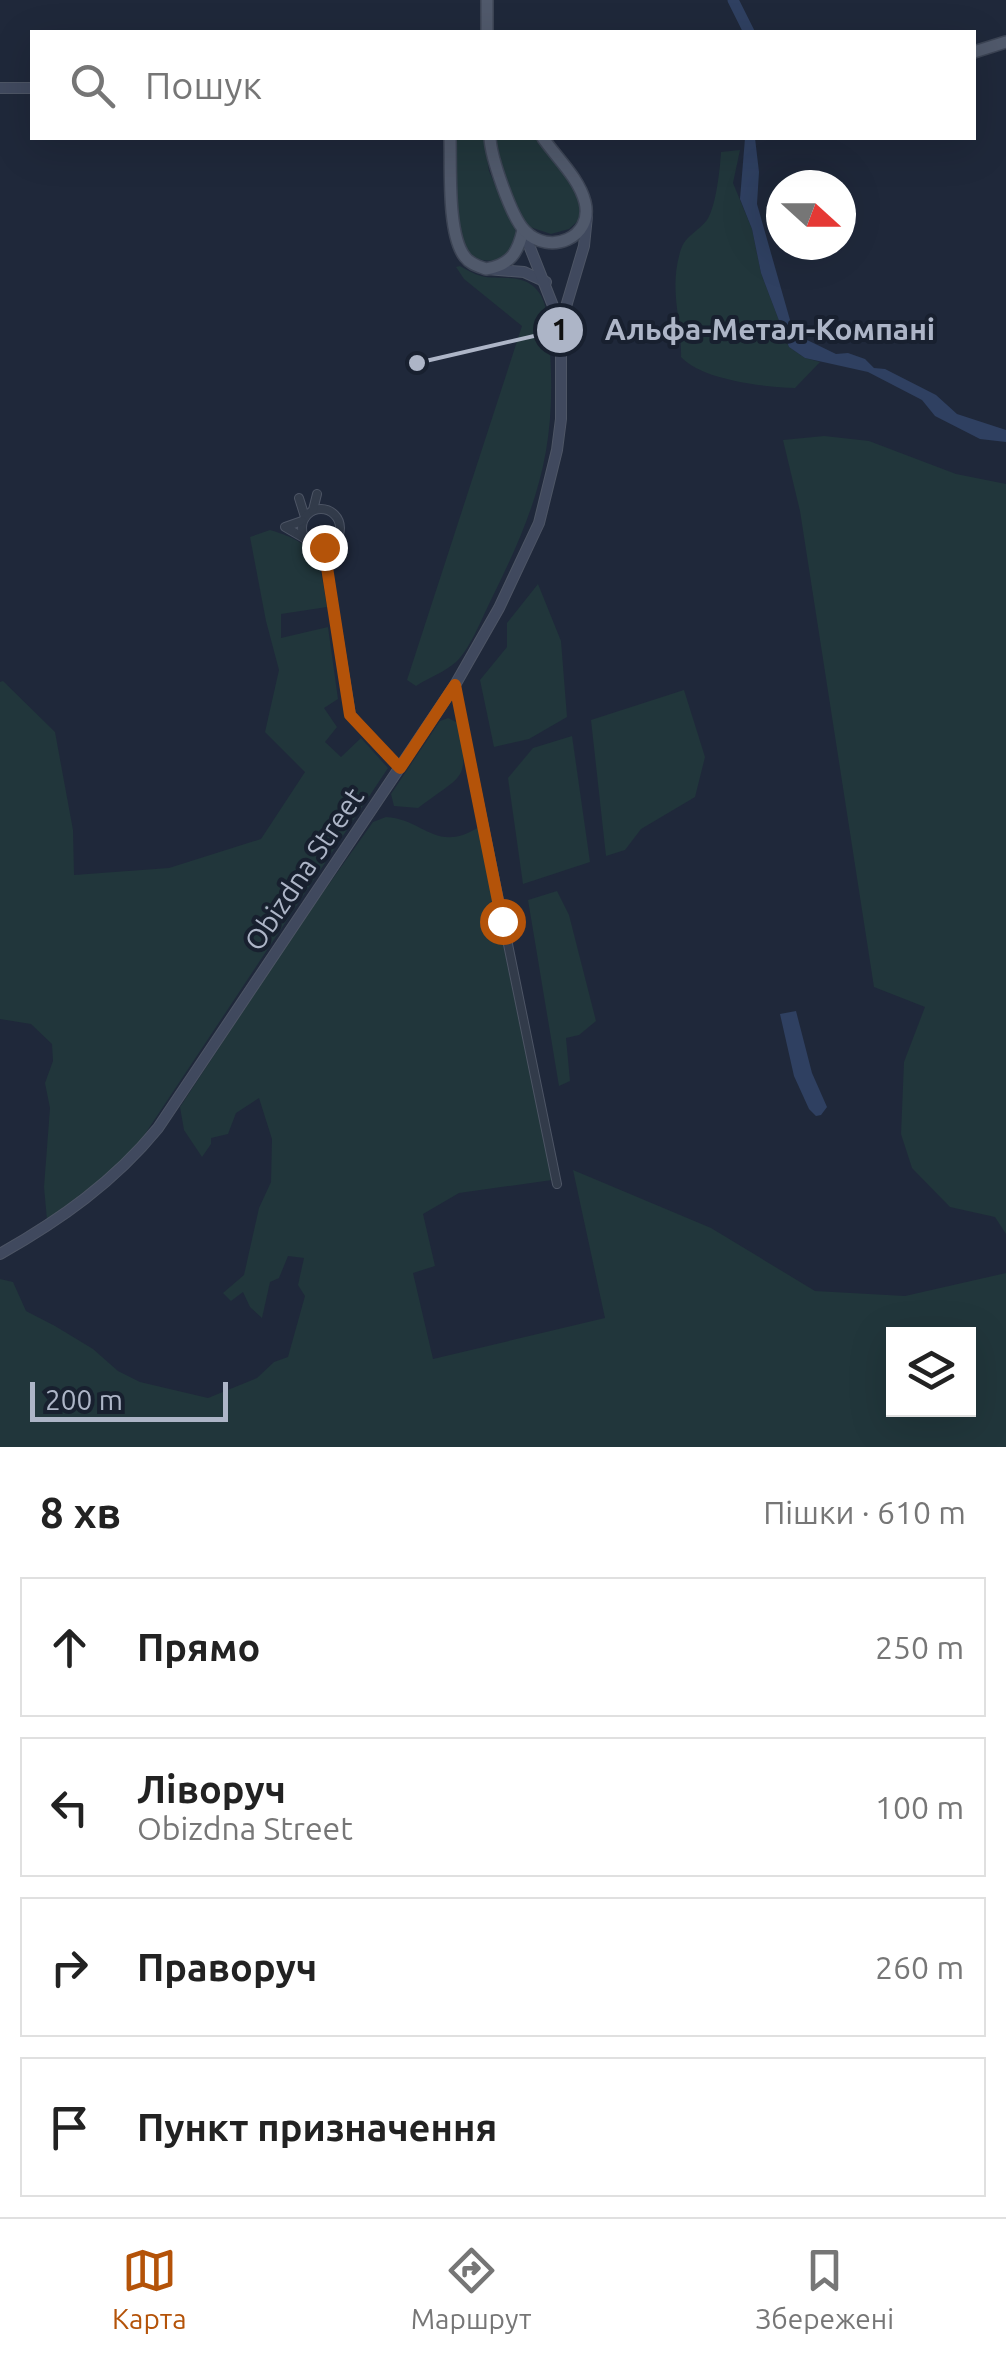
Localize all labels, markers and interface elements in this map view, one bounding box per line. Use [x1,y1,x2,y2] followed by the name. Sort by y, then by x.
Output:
[30,30,976,140] search box
[65,58,120,113] icon: search
[145,64,262,106] text: Пошук
[766,170,856,260] north arrow
[535,300,955,360] callout: Альфа-Метал-Компані
[552,312,568,346] text: 1
[605,312,935,346] text: Альфа-Метал-Компані
[302,525,348,571] route end
[238,782,369,956] street label: Obizdna Street
[480,899,526,945] route start
[886,1327,976,1417] map controls
[886,1327,976,1417] button: layers
[30,1377,228,1422] scale bar
[45,1384,123,1415] text: 200 m
[40,1489,121,1536] text: 8 хв
[763,1494,966,1530] text: Пішки · 610 m
[42,1620,97,1675] icon: ahead
[137,1626,260,1668] text: Прямо
[875,1629,964,1665] text: 250 m
[137,1768,286,1810] text: Ліворуч
[42,1780,97,1835] icon: left
[875,1789,964,1825] text: 100 m
[137,1810,353,1846] text: Obizdna Street
[42,1940,97,1995] icon: right
[137,1946,317,1988] text: Праворуч
[875,1949,964,1985] text: 260 m
[42,2100,97,2155] icon: arrive
[137,2106,497,2148] text: Пункт призначення
[112,2243,187,2334] tab: Карта
[411,2243,532,2334] tab: Маршрут
[756,2243,894,2334] tab: Збережені

